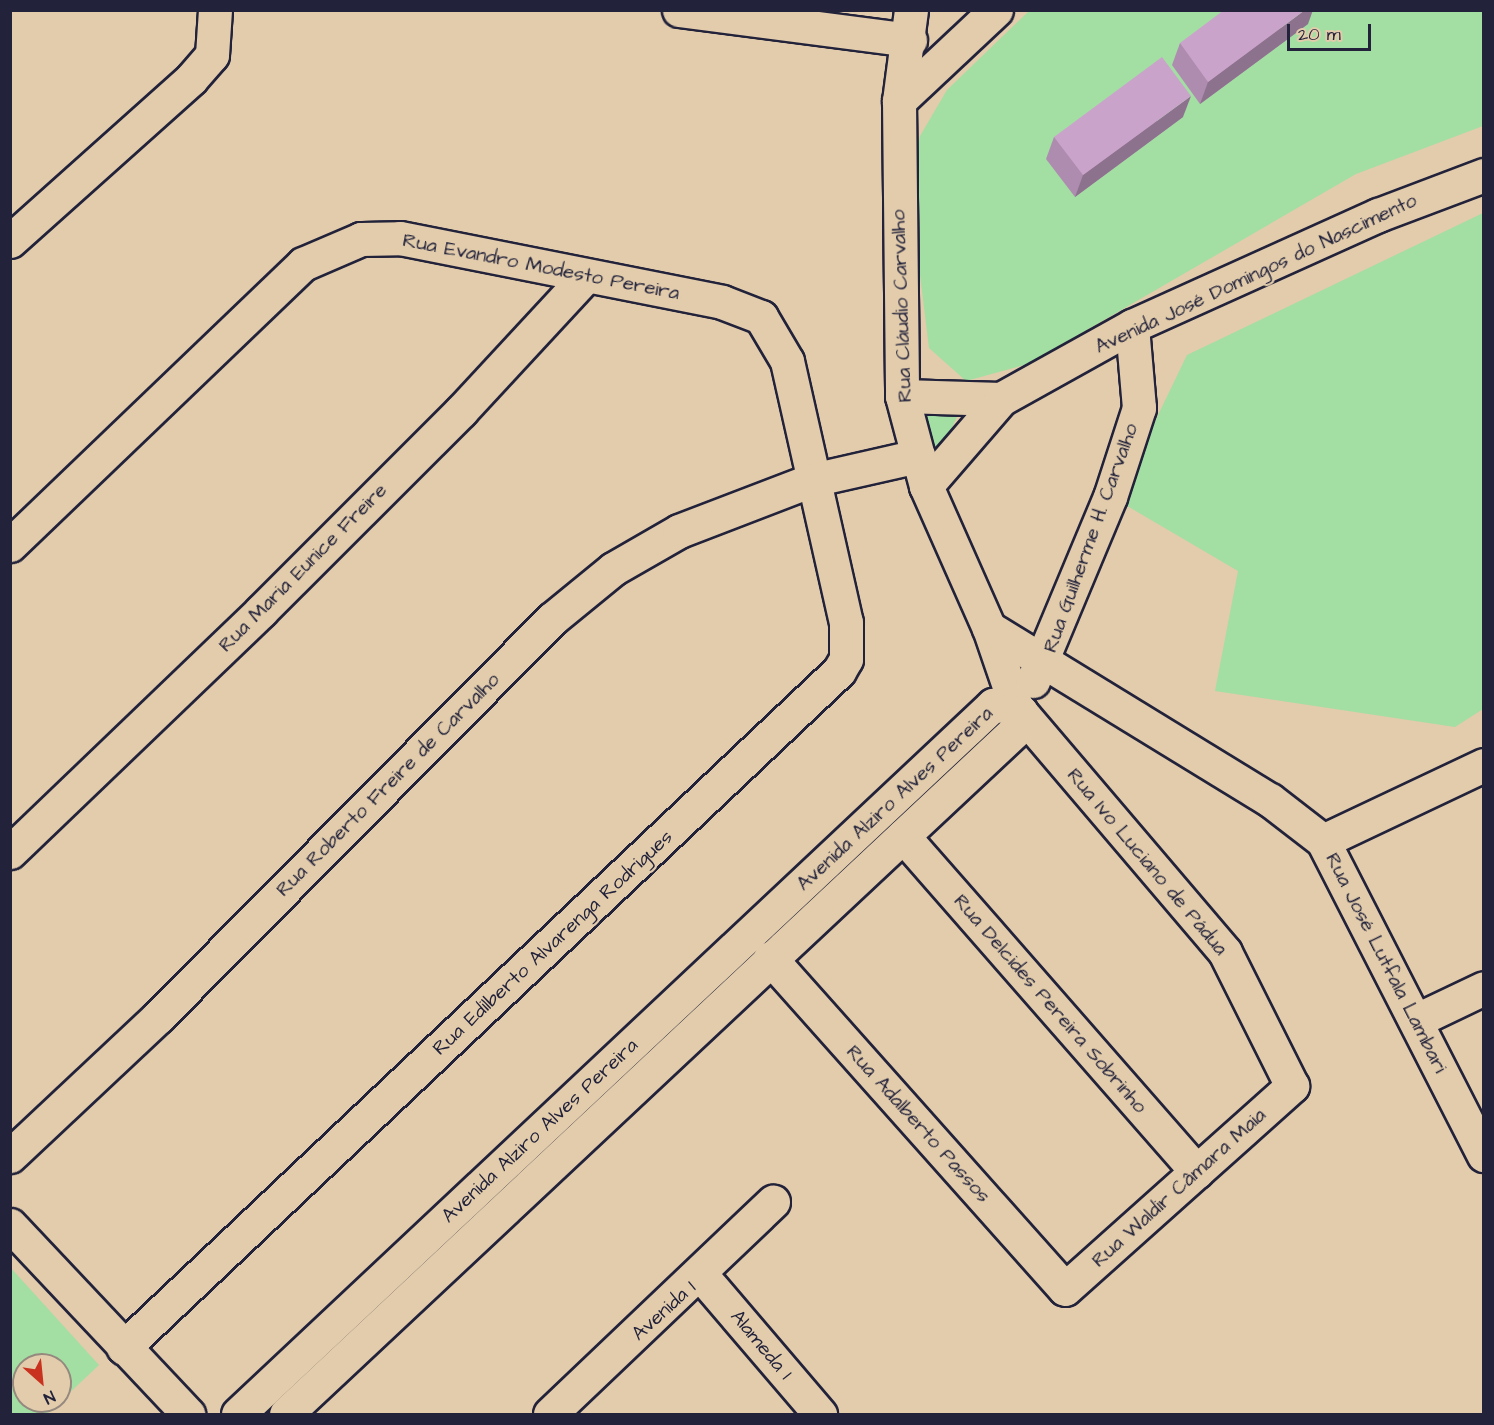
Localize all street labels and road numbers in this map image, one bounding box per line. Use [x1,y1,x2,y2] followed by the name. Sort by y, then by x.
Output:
[1091,189,1421,359] street label: Avenida José Domingos do Nascimento
[887,209,917,403] street label: Rua Cláudio Carvalho
[401,228,681,306] street label: Rua Evandro Modesto Pereira
[1038,420,1144,656] street label: Rua Guilherme H. Carvalho
[214,479,392,657] street label: Rua Maria Eunice Freire
[271,668,505,902] street label: Rua Roberto Freire de Carvalho
[792,702,998,896] street label: Avenida Alziro Alves Pereira
[1062,764,1232,960] street label: Rua Ivo Luciano de Pádua
[428,825,678,1061] street label: Rua Edilberto Alvarenga Rodrigues
[1320,849,1452,1077] street label: Rua José Lutfala Lambari
[948,890,1152,1118] street label: Rua Delcides Pereira Sobrinho
[437,1034,643,1228] street label: Avenida Alziro Alves Pereira
[841,1040,995,1208] street label: Rua Adalberto Passos
[1087,1103,1271,1273] street label: Rua Waldir Câmara Maia
[627,1276,701,1346] street label: Avenida 1
[725,1305,797,1385] street label: Alameda 1

